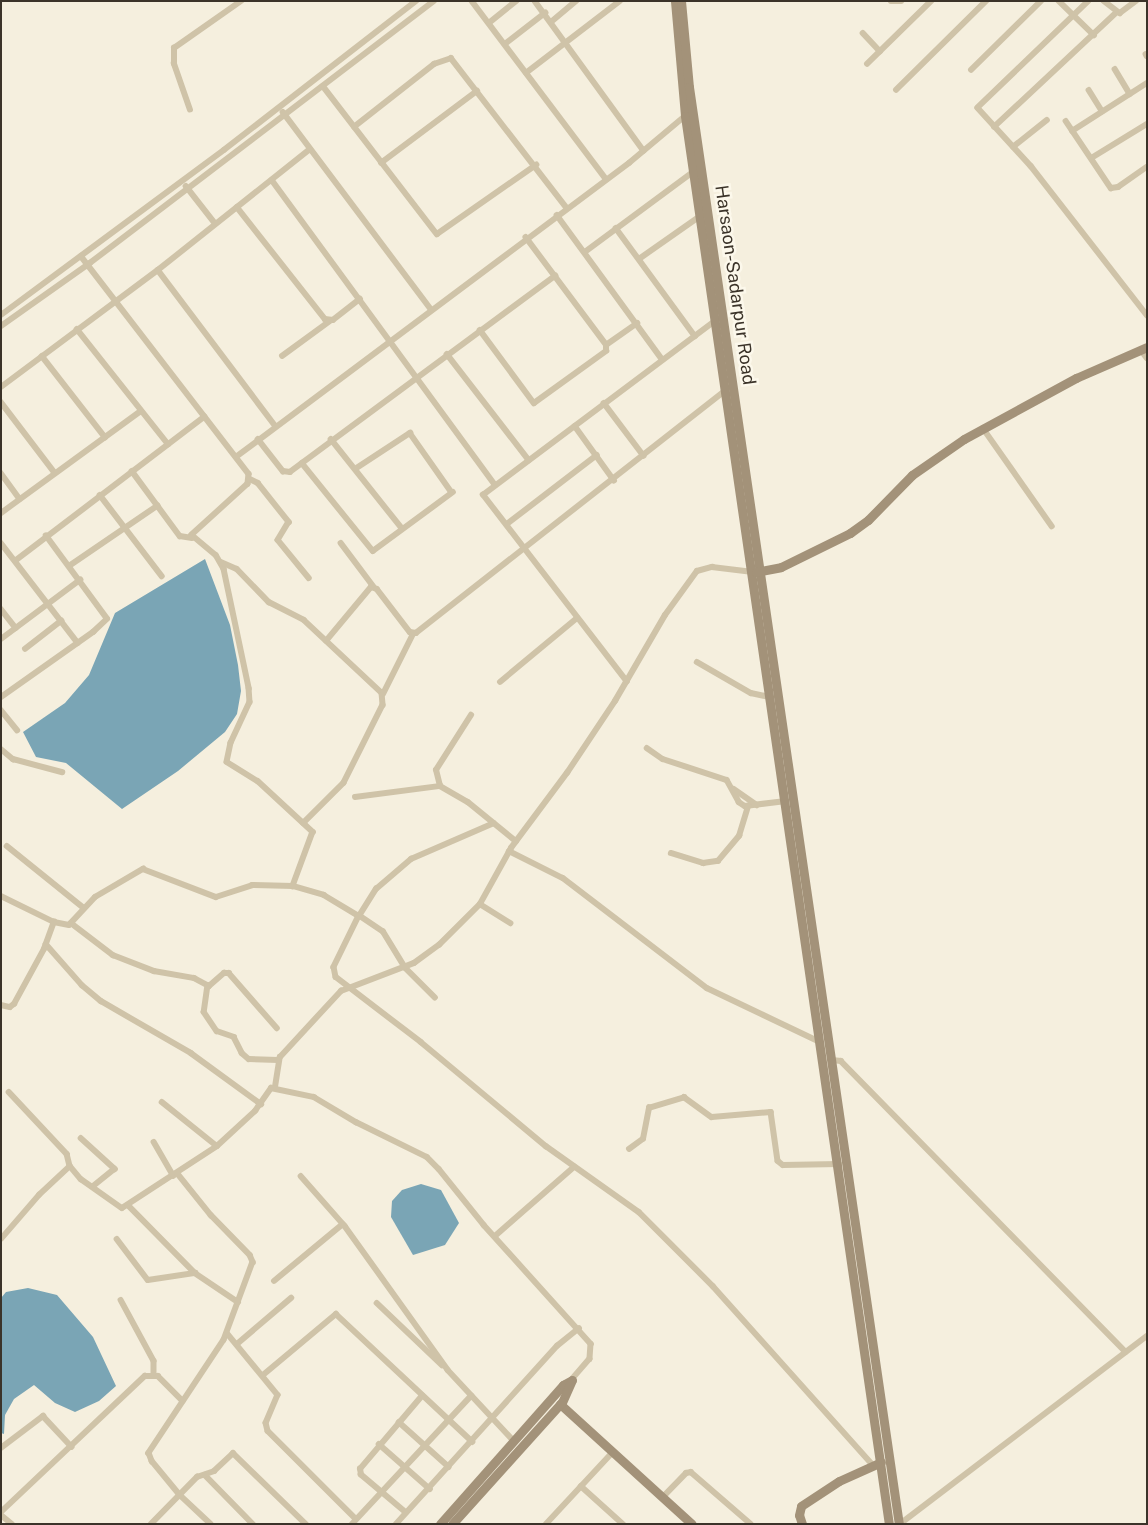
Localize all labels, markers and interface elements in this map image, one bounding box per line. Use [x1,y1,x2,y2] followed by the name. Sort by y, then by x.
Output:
[710,184,760,386] street label: Harsaon-Sadarpur Road

